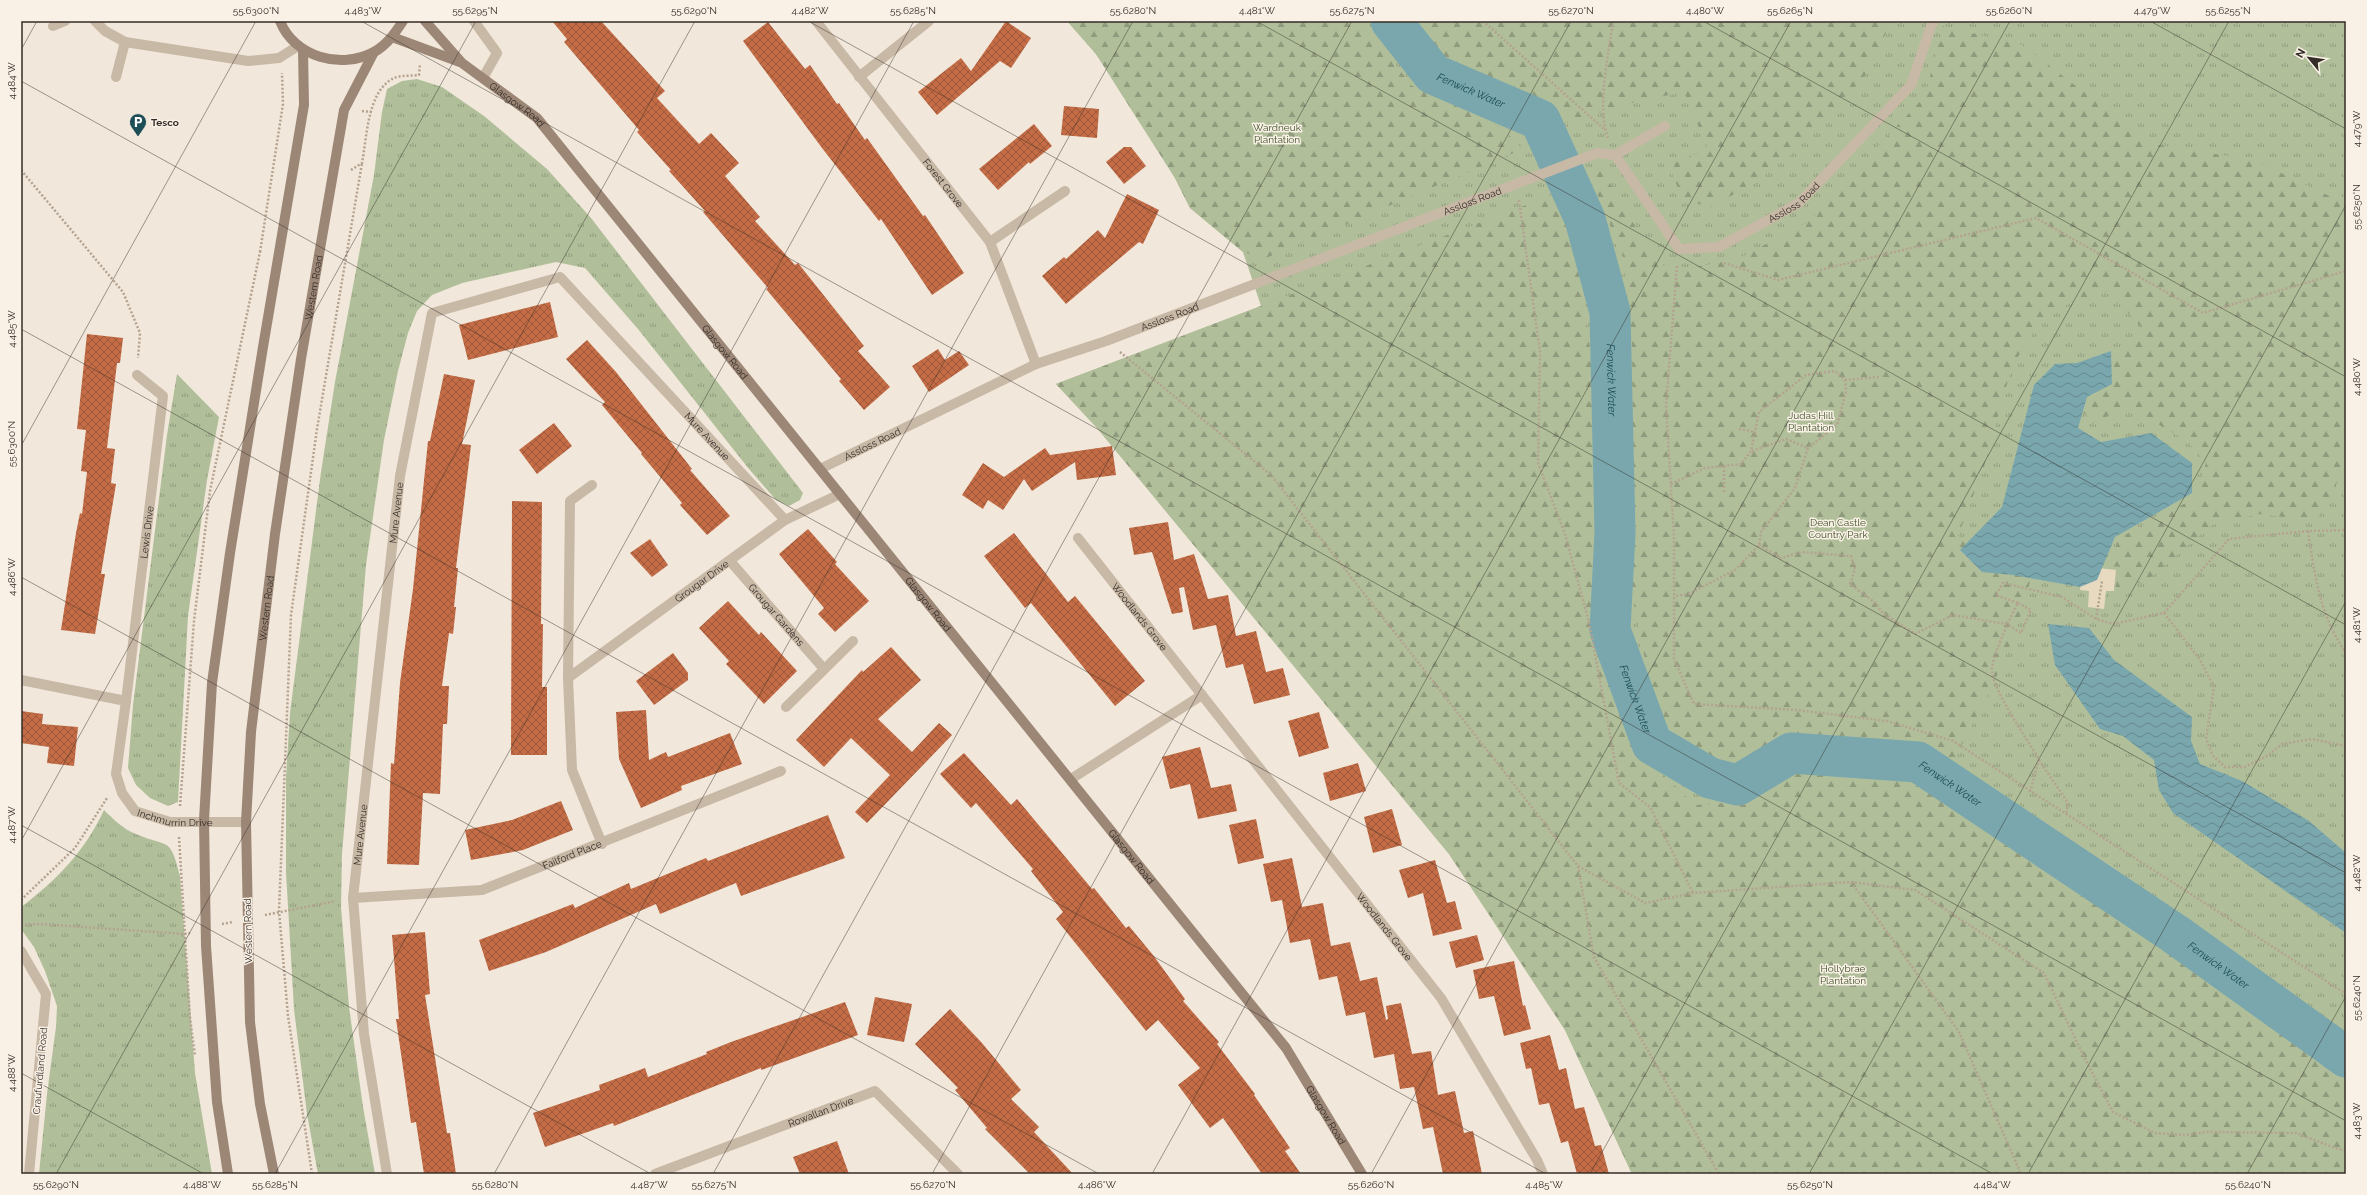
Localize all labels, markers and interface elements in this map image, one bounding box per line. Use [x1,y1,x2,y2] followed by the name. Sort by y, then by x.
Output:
[233,5,279,16] text: 55.6300°N
[345,5,382,16] text: 4.483°W
[452,5,498,16] text: 55.6295°N
[671,5,717,16] text: 55.6290°N
[792,5,829,16] text: 4.482°W
[890,5,936,16] text: 55.6285°N
[1110,5,1156,16] text: 55.6280°N
[1239,5,1275,16] text: 4.481°W
[1329,5,1375,16] text: 55.6275°N
[1548,5,1594,16] text: 55.6270°N
[1686,5,1724,16] text: 4.480°W
[1767,5,1813,16] text: 55.6265°N
[1986,5,2032,16] text: 55.6260°N
[2134,5,2171,16] text: 4.479°W
[2205,5,2251,16] text: 55.6255°N
[2289,38,2329,78] north arrow
[2293,47,2308,60] text: N
[6,62,17,100] text: 4.484°W
[1435,70,1508,111] water label: Fenwick Water
[488,80,547,129] street label: Glasgow Road
[2351,110,2362,147] text: 4.479°W
[128,112,148,137] parking icon: Tesco
[151,117,179,128] place label: Tesco
[1253,122,1302,145] park label: Wardneuk Plantation
[921,156,966,209] street label: Forest Grove
[1766,180,1821,224] street label: Assloss Road
[2351,184,2362,230] text: 55.6250°N
[1442,185,1503,217] street label: Assloss Road
[302,254,324,321] street label: Western Road
[1139,301,1200,333] street label: Assloss Road
[6,310,17,348] text: 4.485°W
[700,322,750,381] street label: Glasgow Road
[1604,343,1619,417] water label: Fenwick Water
[2351,358,2362,396] text: 4.480°W
[683,410,732,463] street label: Mure Avenue
[1788,410,1834,433] park label: Judas Hill Plantation
[6,421,17,467] text: 55.6300°N
[842,425,902,462] street label: Assloss Road
[387,481,405,544] street label: Mure Avenue
[138,505,155,559] street label: Lewis Drive
[1808,517,1868,540] park label: Dean Castle Country Park
[6,558,17,596] text: 4.486°W
[672,558,731,604] street label: Grougar Drive
[257,575,275,641] street label: Western Road
[903,575,954,633] street label: Glasgow Road
[747,581,807,648] street label: Grougar Gardens
[1110,581,1170,653] street label: Woodlands Grove
[2351,607,2362,643] text: 4.481°W
[1617,663,1655,737] water label: Fenwick Water
[1917,758,1985,810] water label: Fenwick Water
[351,803,369,866] street label: Mure Avenue
[6,806,17,844] text: 4.487°W
[136,807,213,828] street label: Inchmurrin Drive
[1106,827,1157,886] street label: Glasgow Road
[541,837,603,871] street label: Failford Place
[2351,854,2362,891] text: 4.482°W
[1355,891,1415,963] street label: Woodlands Grove
[242,898,254,964] street label: Western Road
[2185,939,2253,992] water label: Fenwick Water
[1820,963,1866,986] park label: Hollybrae Plantation
[2351,975,2362,1021] text: 55.6240°N
[31,1027,49,1115] street label: Craufurdland Road
[6,1054,17,1092] text: 4.488°W
[1304,1083,1348,1146] street label: Glasgow Road
[786,1094,855,1129] street label: Rowallan Drive
[2351,1102,2362,1139] text: 4.483°W
[33,1179,79,1190] text: 55.6290°N
[183,1179,221,1190] text: 4.488°W
[252,1179,298,1190] text: 55.6285°N
[472,1179,518,1190] text: 55.6280°N
[630,1179,668,1190] text: 4.487°W
[691,1179,737,1190] text: 55.6275°N
[910,1179,956,1190] text: 55.6270°N
[1078,1179,1116,1190] text: 4.486°W
[1348,1179,1394,1190] text: 55.6260°N
[1525,1179,1563,1190] text: 4.485°W
[1787,1179,1833,1190] text: 55.6250°N
[1973,1179,2011,1190] text: 4.484°W
[2225,1179,2271,1190] text: 55.6240°N

